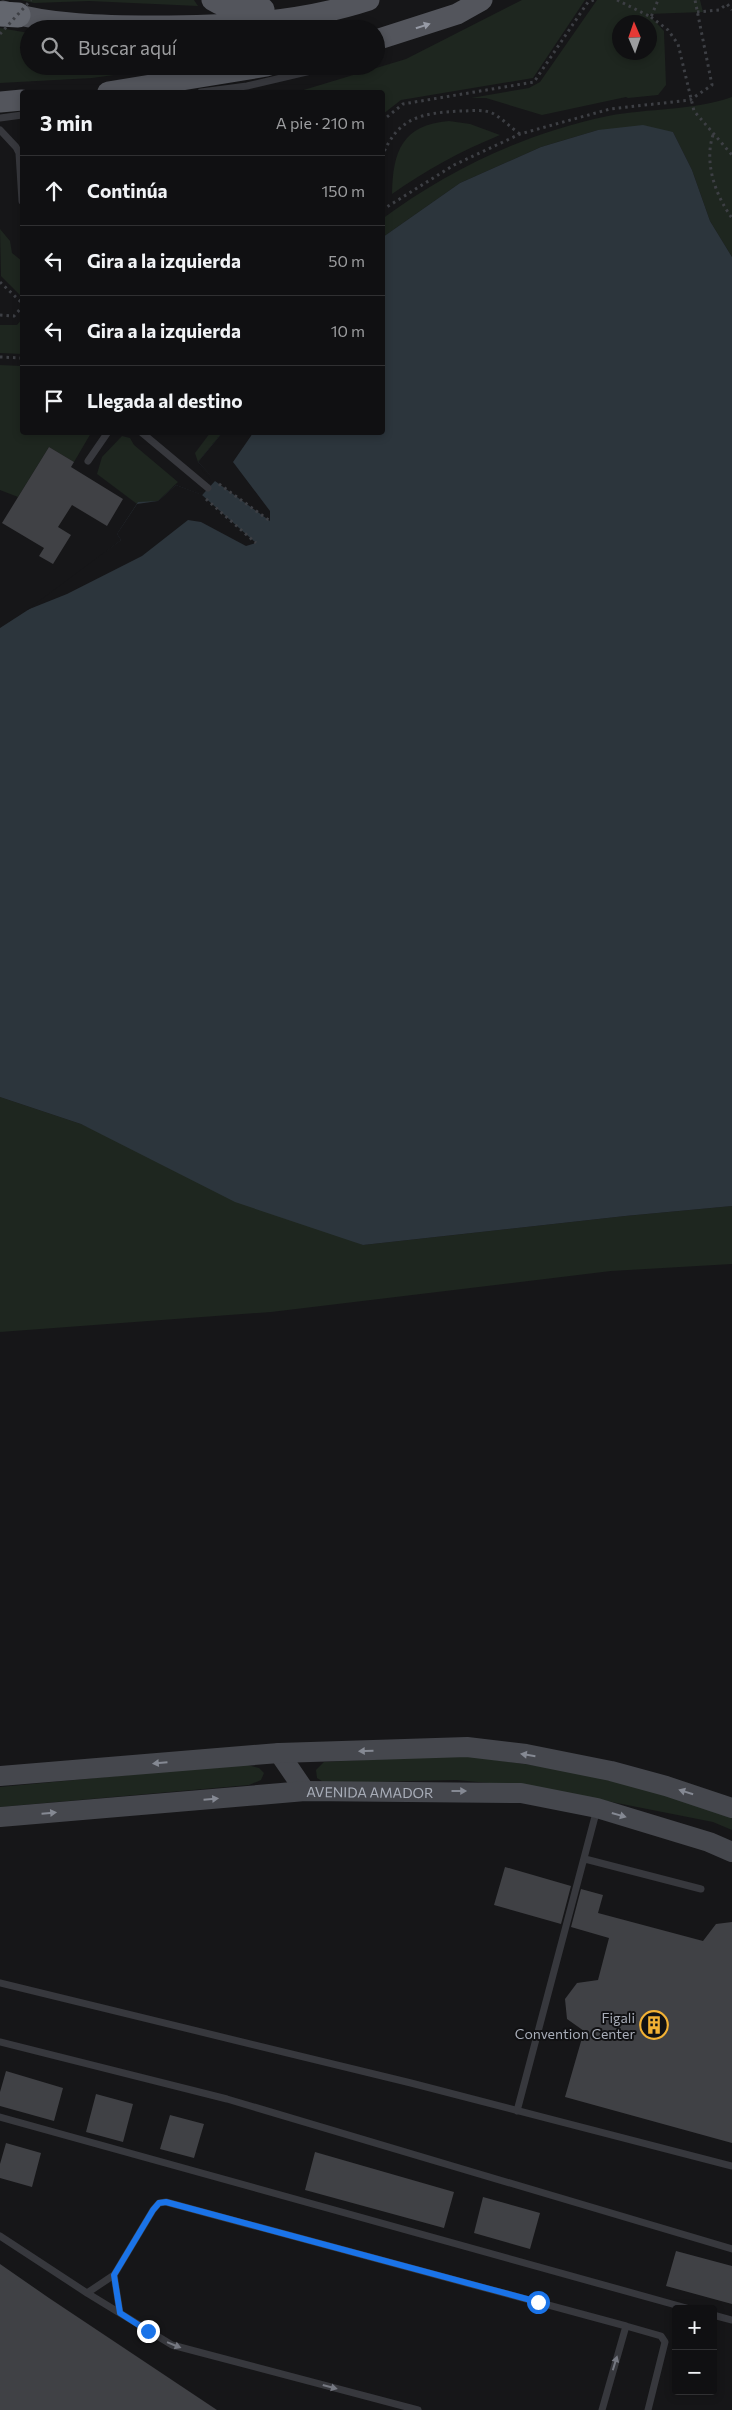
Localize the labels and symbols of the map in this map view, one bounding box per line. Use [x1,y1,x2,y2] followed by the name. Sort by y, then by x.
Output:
[612,15,657,60] north arrow
[415,21,430,29] one-way arrow
[358,1747,374,1755] one-way arrow
[519,1750,535,1758] one-way arrow
[152,1759,168,1767] one-way arrow
[306,1783,434,1801] street label: AVENIDA AMADOR
[451,1787,467,1795] one-way arrow
[678,1788,693,1796] one-way arrow
[203,1795,219,1803] one-way arrow
[41,1809,57,1817] one-way arrow
[612,1811,627,1819] one-way arrow
[515,2009,635,2042] place label: Figali Convention Center
[639,2010,669,2040] building icon: Figali Convention Center
[527,2291,550,2314] route start
[137,2320,160,2343] route end
[167,2341,181,2349] one-way arrow
[612,2356,620,2371] one-way arrow
[323,2383,338,2391] one-way arrow

